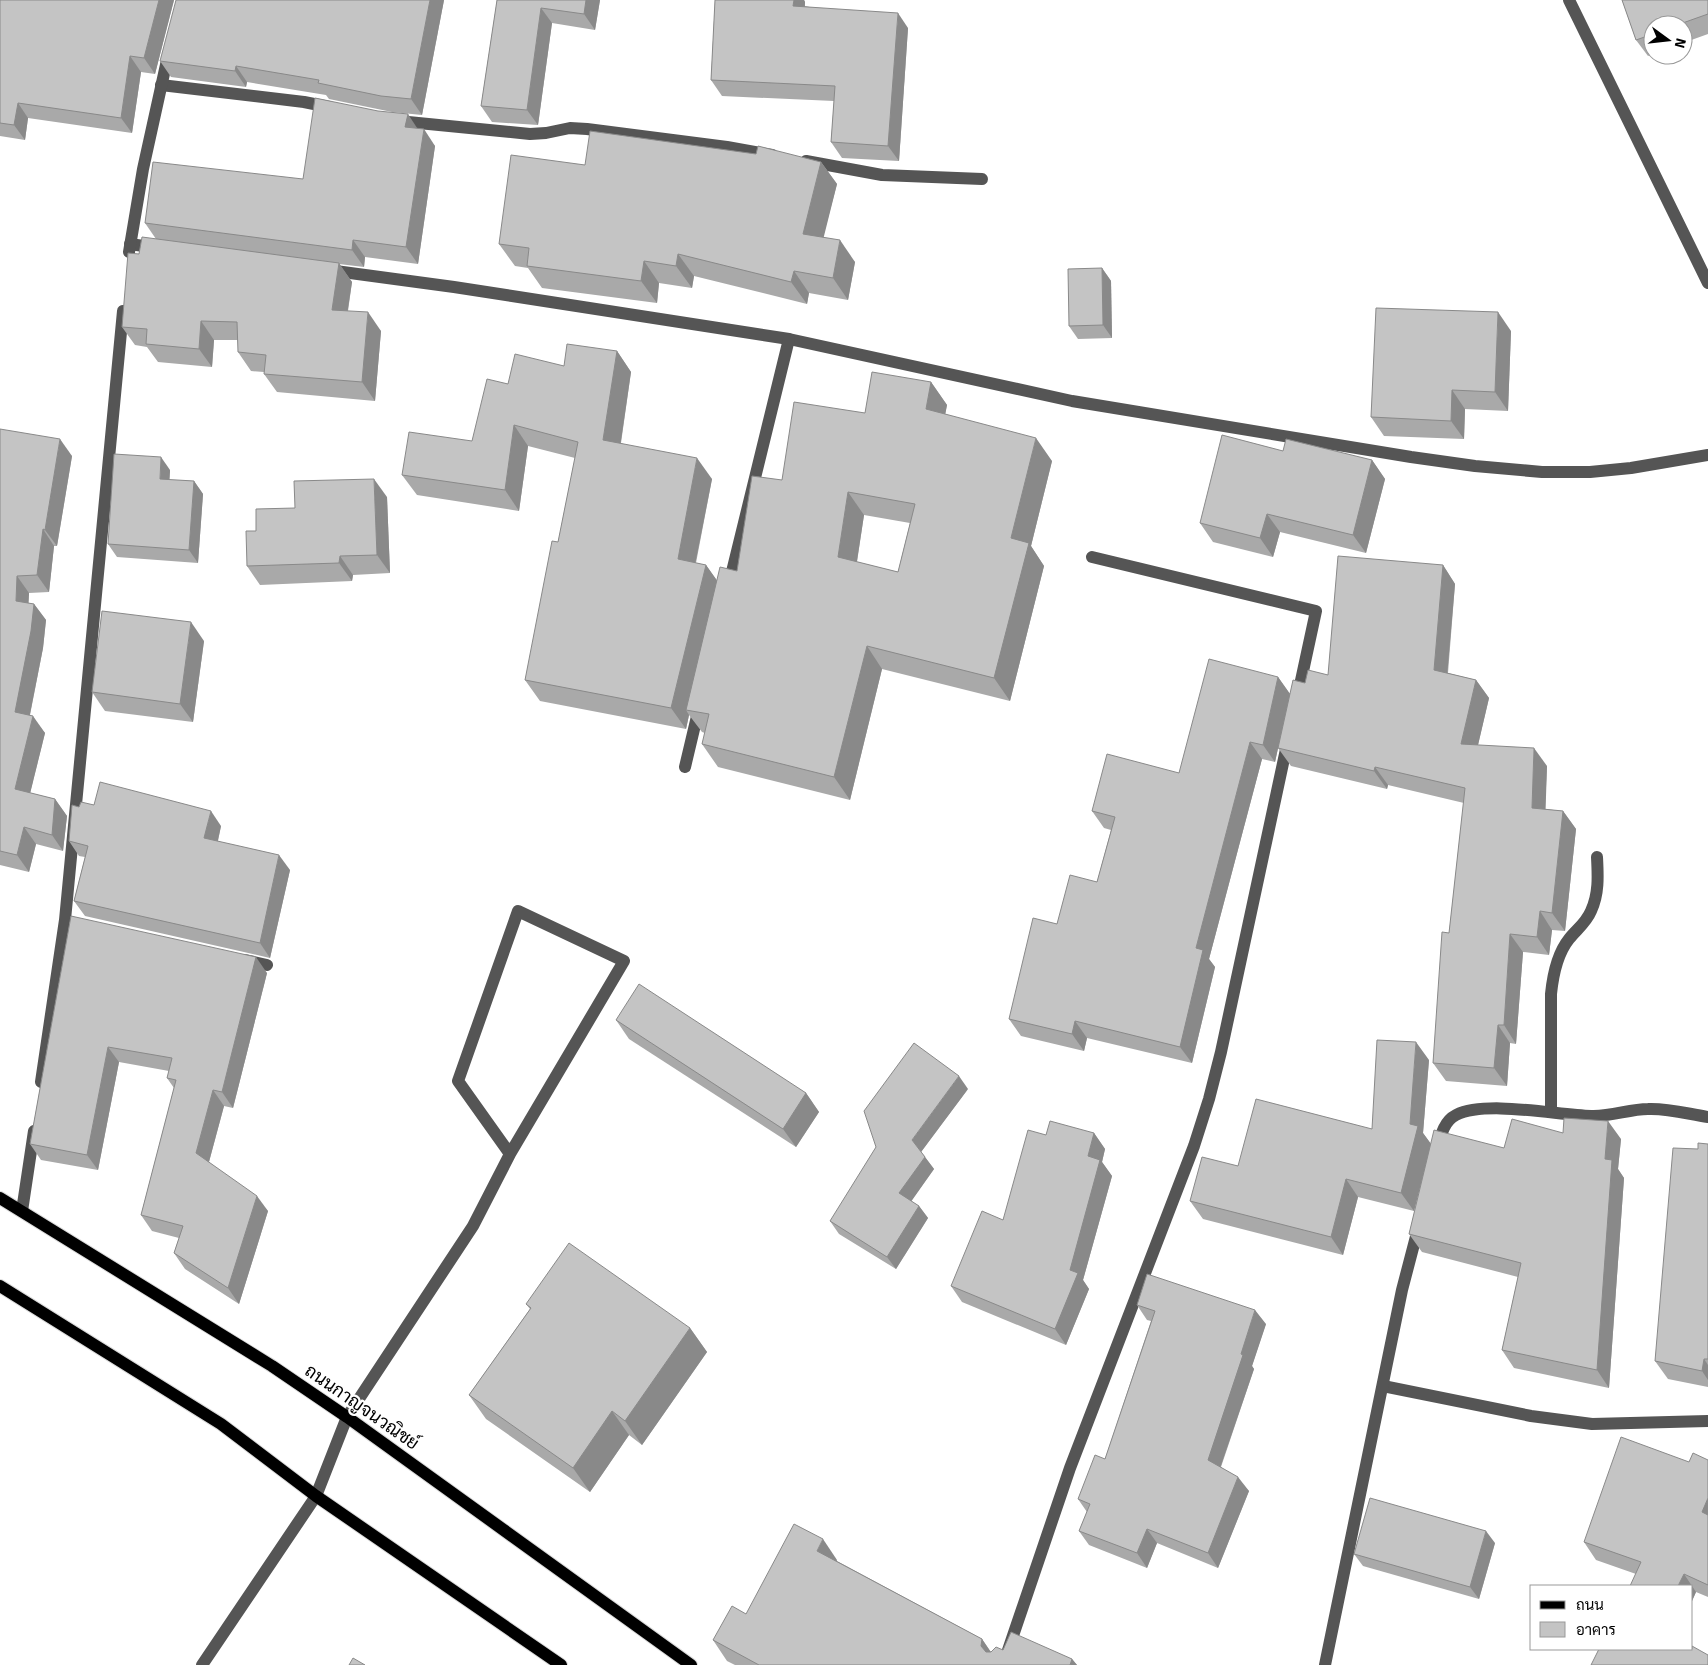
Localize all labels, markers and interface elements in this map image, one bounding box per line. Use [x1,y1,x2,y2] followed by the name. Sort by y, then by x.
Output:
[1643,15,1693,65] north arrow
[1671,36,1690,50] text: N
[301,1358,424,1455] street label: ถนนกาญจนวณิชย์
[1530,1585,1693,1650] legend
[1576,1596,1604,1614] text: ถนน
[1576,1621,1616,1639] text: อาคาร

